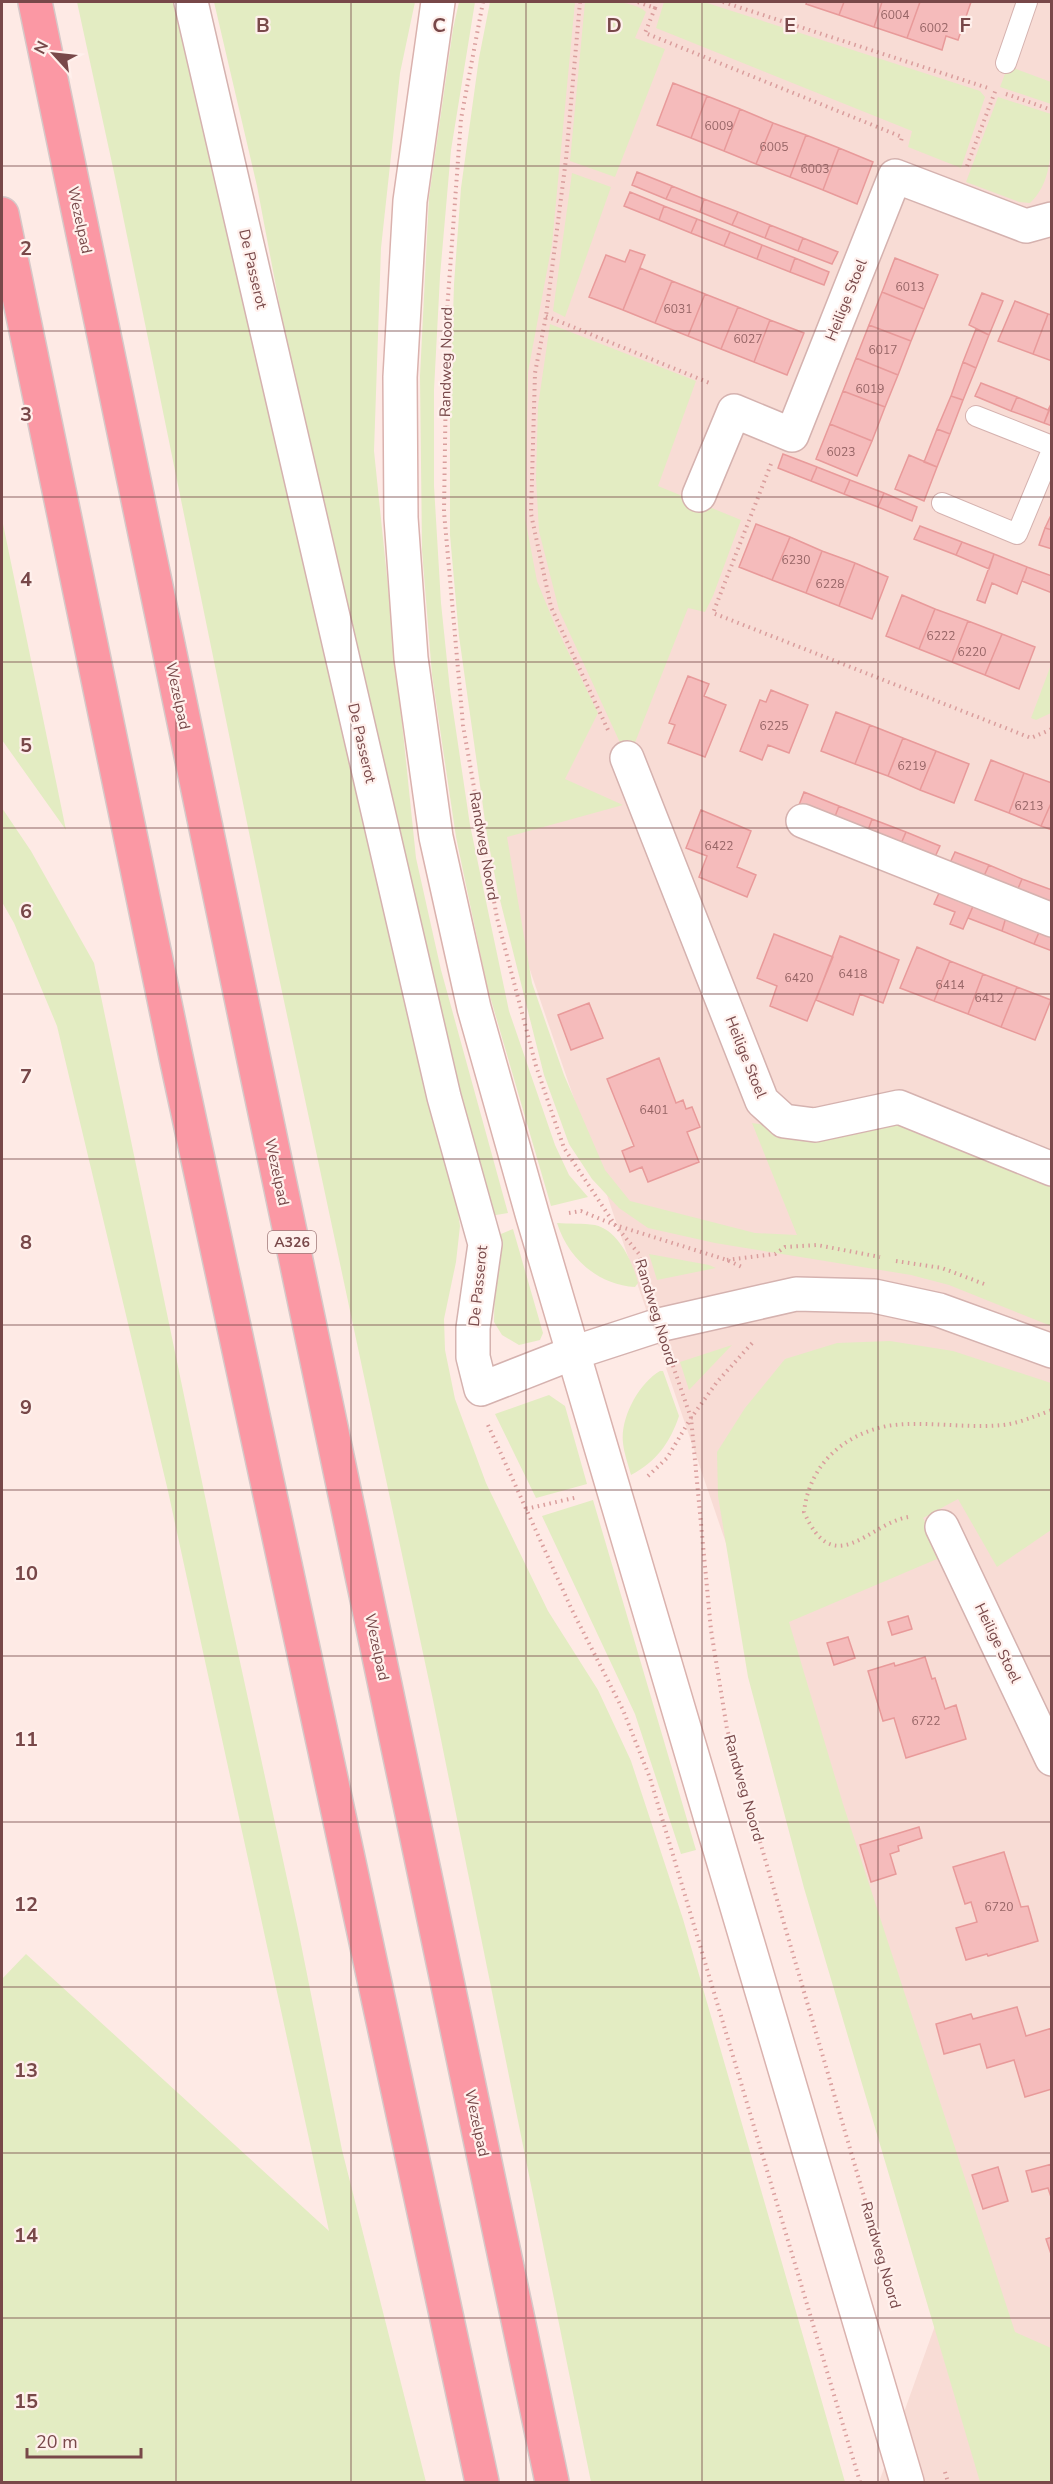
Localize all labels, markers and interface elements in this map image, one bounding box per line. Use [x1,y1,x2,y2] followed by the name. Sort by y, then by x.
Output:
[881,7,909,23] house number: 6004
[256,12,270,39] text: B
[432,12,446,39] text: C
[606,12,622,39] text: D
[784,12,796,39] text: E
[959,12,971,39] text: F
[920,20,948,36] house number: 6002
[24,24,84,84] north arrow
[29,37,54,58] text: N
[705,118,733,134] house number: 6009
[760,139,788,155] house number: 6005
[801,161,829,177] house number: 6003
[63,185,97,255] street label: Wezelpad
[234,227,272,312] street label: De Passerot
[20,235,32,262] text: 2
[821,256,872,344] street label: Heilige Stoel
[896,279,924,295] house number: 6013
[664,301,692,317] house number: 6031
[435,307,457,417] street label: Randweg Noord
[734,331,762,347] house number: 6027
[869,342,897,358] house number: 6017
[856,381,884,397] house number: 6019
[20,401,32,428] text: 3
[827,444,855,460] house number: 6023
[782,552,810,568] house number: 6230
[20,566,32,593] text: 4
[816,576,844,592] house number: 6228
[927,628,955,644] house number: 6222
[958,644,986,660] house number: 6220
[161,661,195,731] street label: Wezelpad
[343,701,381,786] street label: De Passerot
[760,718,788,734] house number: 6225
[20,732,32,759] text: 5
[898,758,926,774] house number: 6219
[465,790,503,902] street label: Randweg Noord
[1015,798,1043,814] house number: 6213
[705,838,733,854] house number: 6422
[20,898,32,925] text: 6
[839,966,867,982] house number: 6418
[785,970,813,986] house number: 6420
[936,977,964,993] house number: 6414
[975,990,1003,1006] house number: 6412
[721,1013,772,1101] street label: Heilige Stoel
[20,1063,32,1090] text: 7
[640,1102,668,1118] house number: 6401
[260,1137,294,1207] street label: Wezelpad
[20,1229,32,1256] text: 8
[268,1231,316,1253] road number: A326
[464,1244,492,1327] street label: De Passerot
[630,1256,682,1368] street label: Randweg Noord
[20,1394,32,1421] text: 9
[14,1560,38,1587] text: 10
[970,1600,1026,1687] street label: Heilige Stoel
[360,1612,394,1682] street label: Wezelpad
[912,1713,940,1729] house number: 6722
[14,1726,38,1753] text: 11
[719,1732,769,1844] street label: Randweg Noord
[14,1891,38,1918] text: 12
[985,1899,1013,1915] house number: 6720
[14,2057,38,2084] text: 13
[460,2088,494,2158] street label: Wezelpad
[856,2199,906,2311] street label: Randweg Noord
[14,2222,38,2249] text: 14
[14,2388,38,2415] text: 15
[27,2421,141,2459] scale bar
[36,2430,78,2454] text: 20 m

